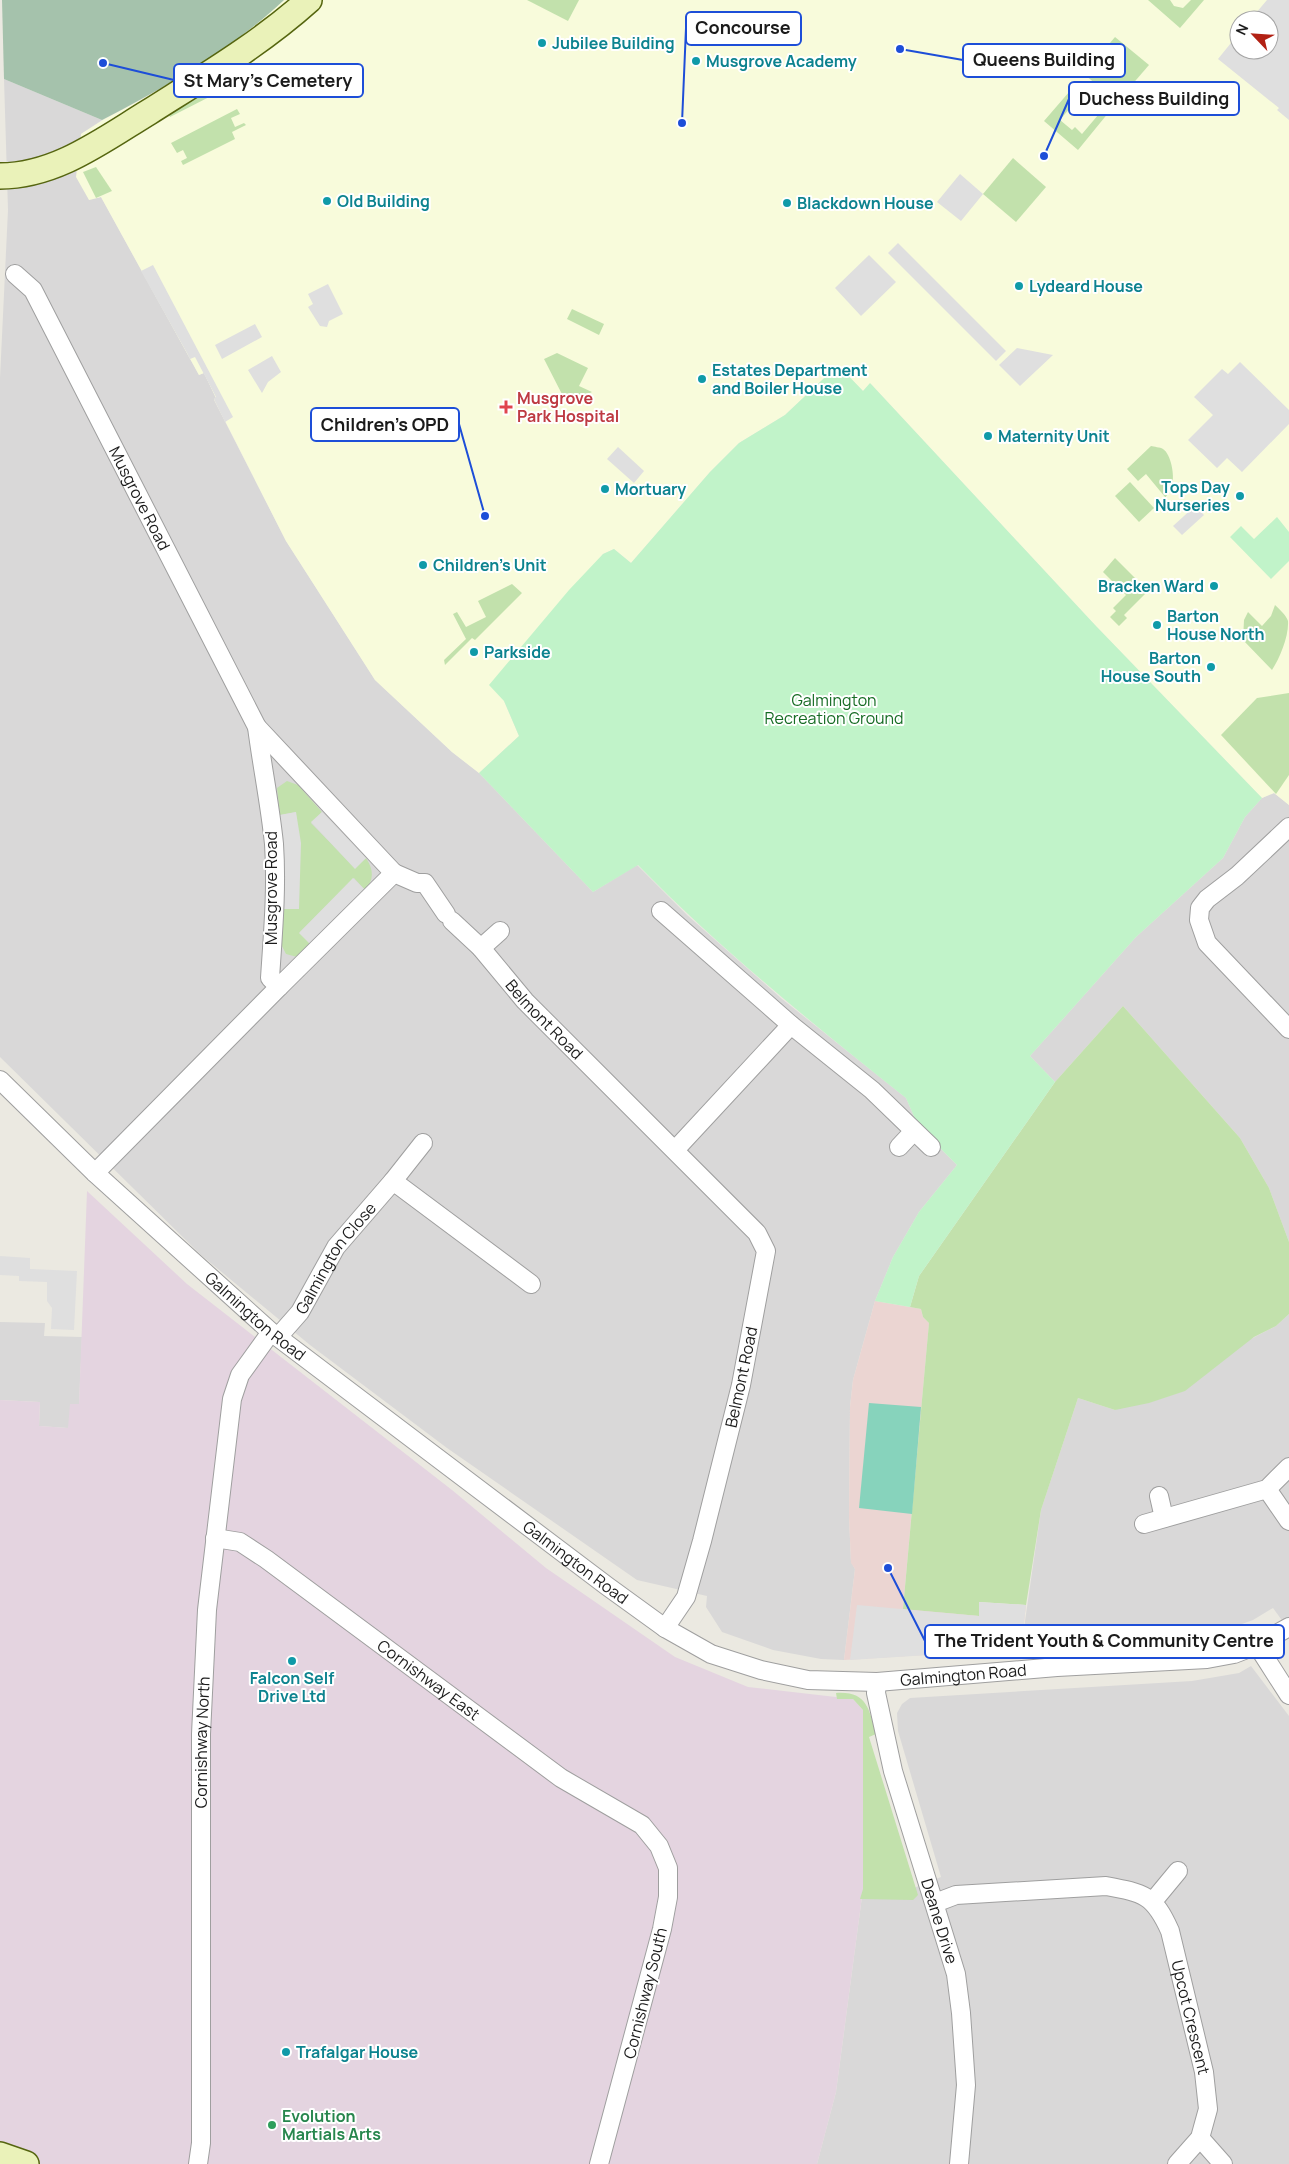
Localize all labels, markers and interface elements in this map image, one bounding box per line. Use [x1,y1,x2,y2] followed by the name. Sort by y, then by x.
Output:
[1229,10,1279,60] north arrow
[686,12,801,45] callout: Concourse
[695,15,791,39] text: Concourse
[1231,21,1253,38] text: N
[552,32,675,54] place label: Jubilee Building
[536,37,548,49] marker: Jubilee Building
[963,44,1125,77] callout: Queens Building
[973,47,1115,71] text: Queens Building
[706,50,857,72] place label: Musgrove Academy
[690,55,702,67] marker: Musgrove Academy
[174,64,363,97] callout: St Mary's Cemetery
[184,68,352,92] text: St Mary's Cemetery
[1069,82,1239,115] callout: Duchess Building
[1079,86,1229,110] text: Duchess Building
[337,190,430,212] place label: Old Building
[797,192,934,214] place label: Blackdown House
[321,195,333,207] marker: Old Building
[781,197,793,209] marker: Blackdown House
[1029,275,1143,297] place label: Lydeard House
[1013,280,1025,292] marker: Lydeard House
[712,359,868,399] place label: Estates Department and Boiler House
[696,373,708,385] marker: Estates Department and Boiler House
[517,387,619,427] place label: Musgrove Park Hospital
[499,400,513,414] marker: Musgrove Park Hospital
[311,408,459,441] callout: Children's OPD
[321,412,449,436] text: Children's OPD
[998,425,1110,447] place label: Maternity Unit
[982,430,994,442] marker: Maternity Unit
[104,442,175,554] street label: Musgrove Road
[1155,476,1230,516] place label: Tops Day Nurseries
[615,478,686,500] place label: Mortuary
[599,483,611,495] marker: Mortuary
[1234,490,1246,502] marker: Tops Day Nurseries
[433,554,547,576] place label: Children's Unit
[417,559,429,571] marker: Children's Unit
[1098,575,1204,597] place label: Bracken Ward
[1208,580,1220,592] marker: Bracken Ward
[1167,605,1265,645] place label: Barton House North
[1151,619,1163,631] marker: Barton House North
[484,641,551,663] place label: Parkside
[468,646,480,658] marker: Parkside
[1101,647,1201,687] place label: Barton House South
[1205,661,1217,673] marker: Barton House South
[764,689,904,729] park label: Galmington Recreation Ground
[260,831,282,945] street label: Musgrove Road
[501,975,588,1064] street label: Belmont Road
[290,1198,381,1318] street label: Galmington Close
[200,1267,310,1366] street label: Galmington Road
[720,1324,762,1430] street label: Belmont Road
[519,1515,633,1609] street label: Galmington Road
[925,1625,1284,1658] callout: The Trident Youth & Community Centre
[934,1628,1274,1652] text: The Trident Youth & Community Centre
[373,1634,484,1725] street label: Cornishway East
[286,1655,298,1667] marker: Falcon Self Drive Ltd
[899,1659,1027,1691] street label: Galmington Road
[250,1667,334,1707] place label: Falcon Self Drive Ltd
[190,1676,215,1808] street label: Cornishway North
[916,1876,963,1966] street label: Deane Drive
[618,1925,672,2061] street label: Cornishway South
[1166,1958,1215,2077] street label: Upcot Crescent
[296,2041,419,2063] place label: Trafalgar House
[280,2046,292,2058] marker: Trafalgar House
[282,2105,381,2145] place label: Evolution Martials Arts
[266,2119,278,2131] marker: Evolution Martials Arts

